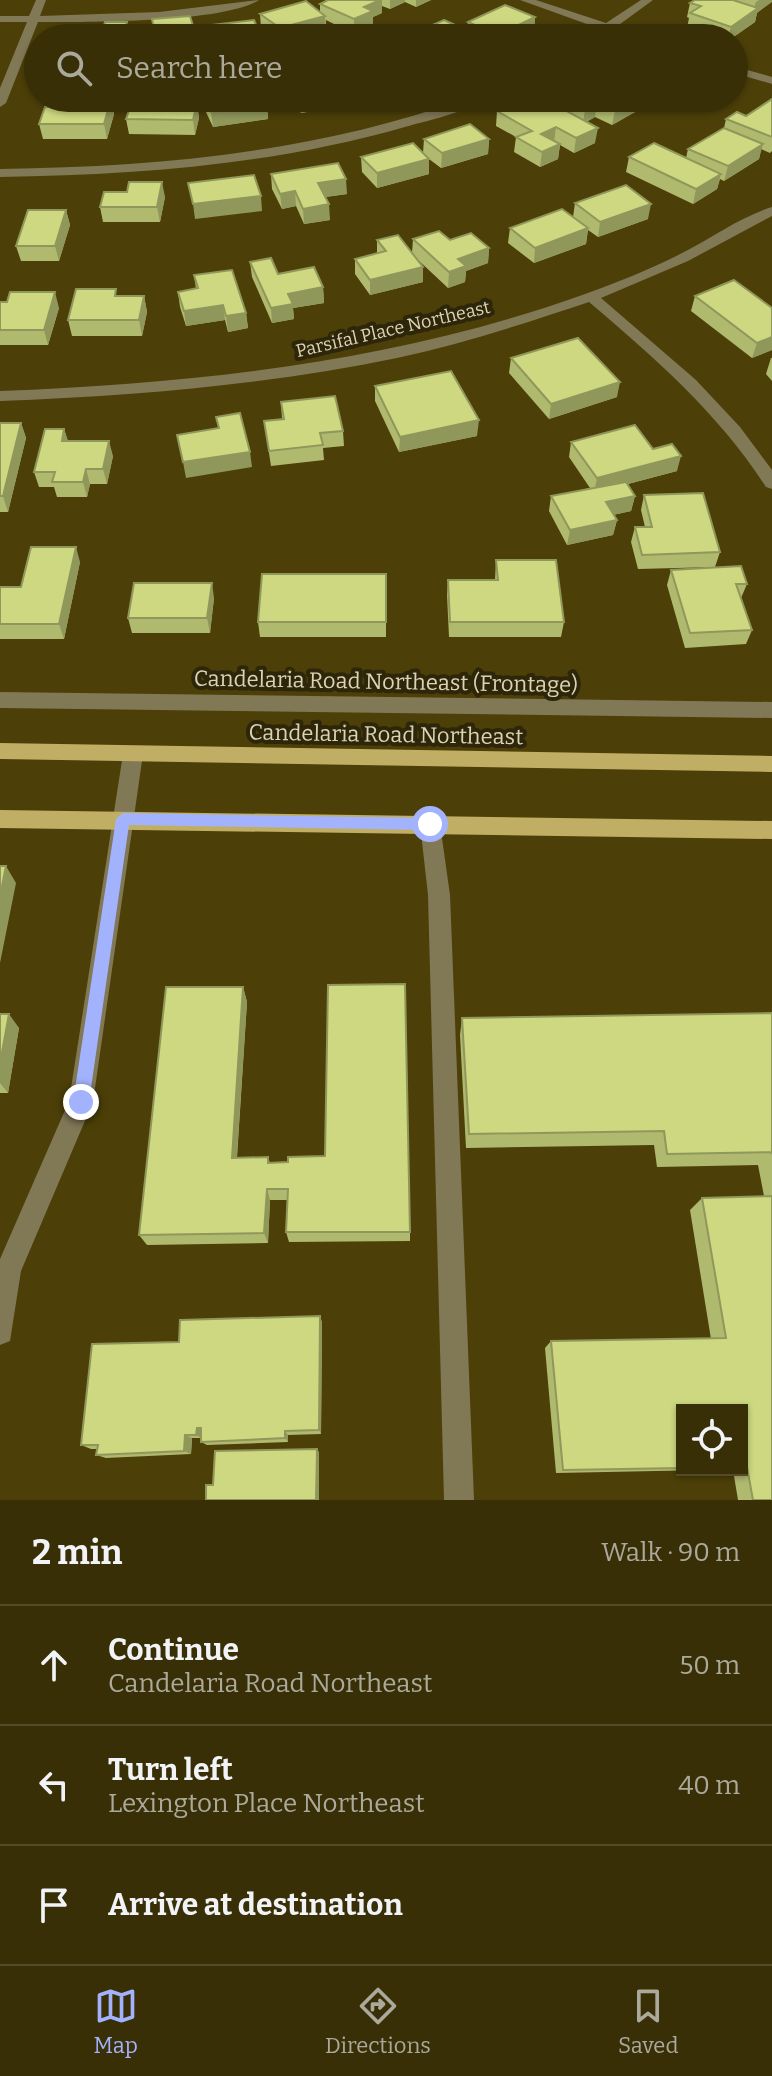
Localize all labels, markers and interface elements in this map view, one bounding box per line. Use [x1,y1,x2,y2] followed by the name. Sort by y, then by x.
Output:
[24,24,748,112] search box
[52,46,96,90] icon: search
[116,50,283,86] text: Search here
[294,296,493,362] street label: Parsifal Place Northeast
[194,665,578,698] street label: Candelaria Road Northeast (Frontage)
[249,719,523,750] street label: Candelaria Road Northeast
[412,806,448,842] route start
[63,1084,99,1120] route end
[676,1404,748,1476] map controls
[676,1404,748,1476] button: locate
[32,1532,122,1573] text: 2 min
[601,1537,740,1568] text: Walk · 90 m
[108,1632,239,1668] text: Continue
[32,1643,76,1687] icon: ahead
[679,1650,740,1681] text: 50 m
[108,1668,432,1699] text: Candelaria Road Northeast
[108,1752,233,1788] text: Turn left
[32,1763,76,1807] icon: left
[678,1770,740,1801] text: 40 m
[108,1788,425,1819] text: Lexington Place Northeast
[32,1883,76,1927] icon: arrive
[108,1887,403,1923] text: Arrive at destination
[94,1984,138,2059] tab: Map
[325,1984,431,2059] tab: Directions
[618,1984,678,2059] tab: Saved

